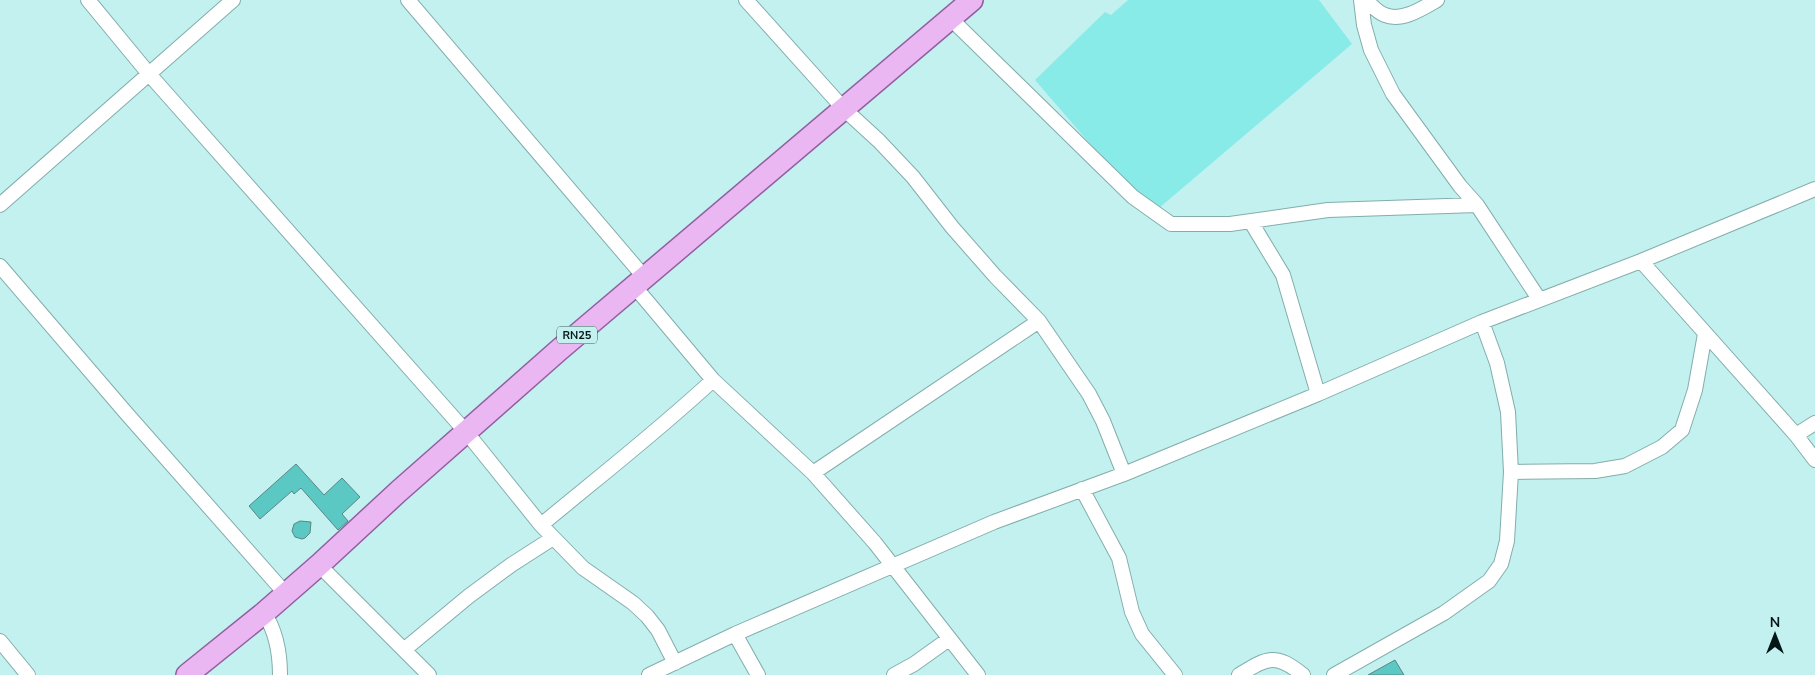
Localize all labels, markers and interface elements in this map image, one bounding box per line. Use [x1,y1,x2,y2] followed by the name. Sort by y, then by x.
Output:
[557,326,597,344] road number: RN25
[1750,610,1800,660] north arrow
[1770,613,1780,632] text: N

